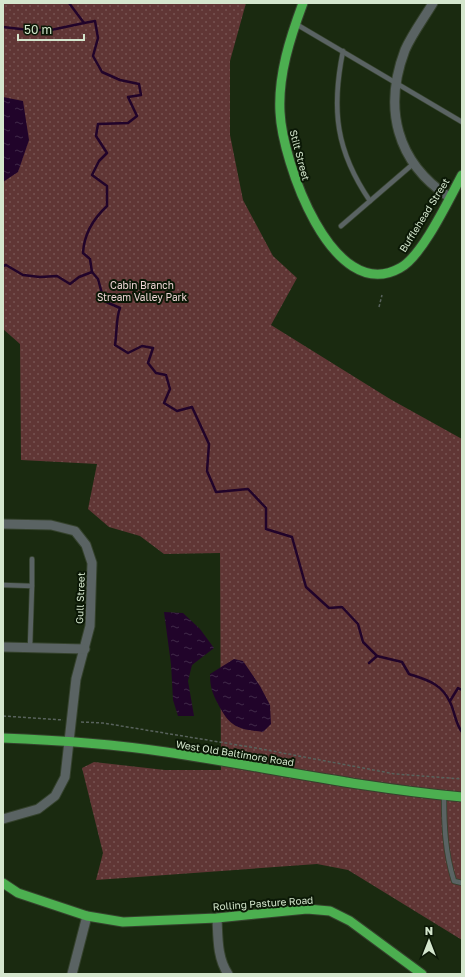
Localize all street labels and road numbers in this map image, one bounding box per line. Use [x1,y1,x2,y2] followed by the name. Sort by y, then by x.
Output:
[287,128,313,182] street label: Stilt Street
[396,176,452,254] street label: Bufflehead Street
[73,572,87,624] street label: Gull Street
[175,738,295,768] street label: West Old Baltimore Road
[212,894,314,912] street label: Rolling Pasture Road

